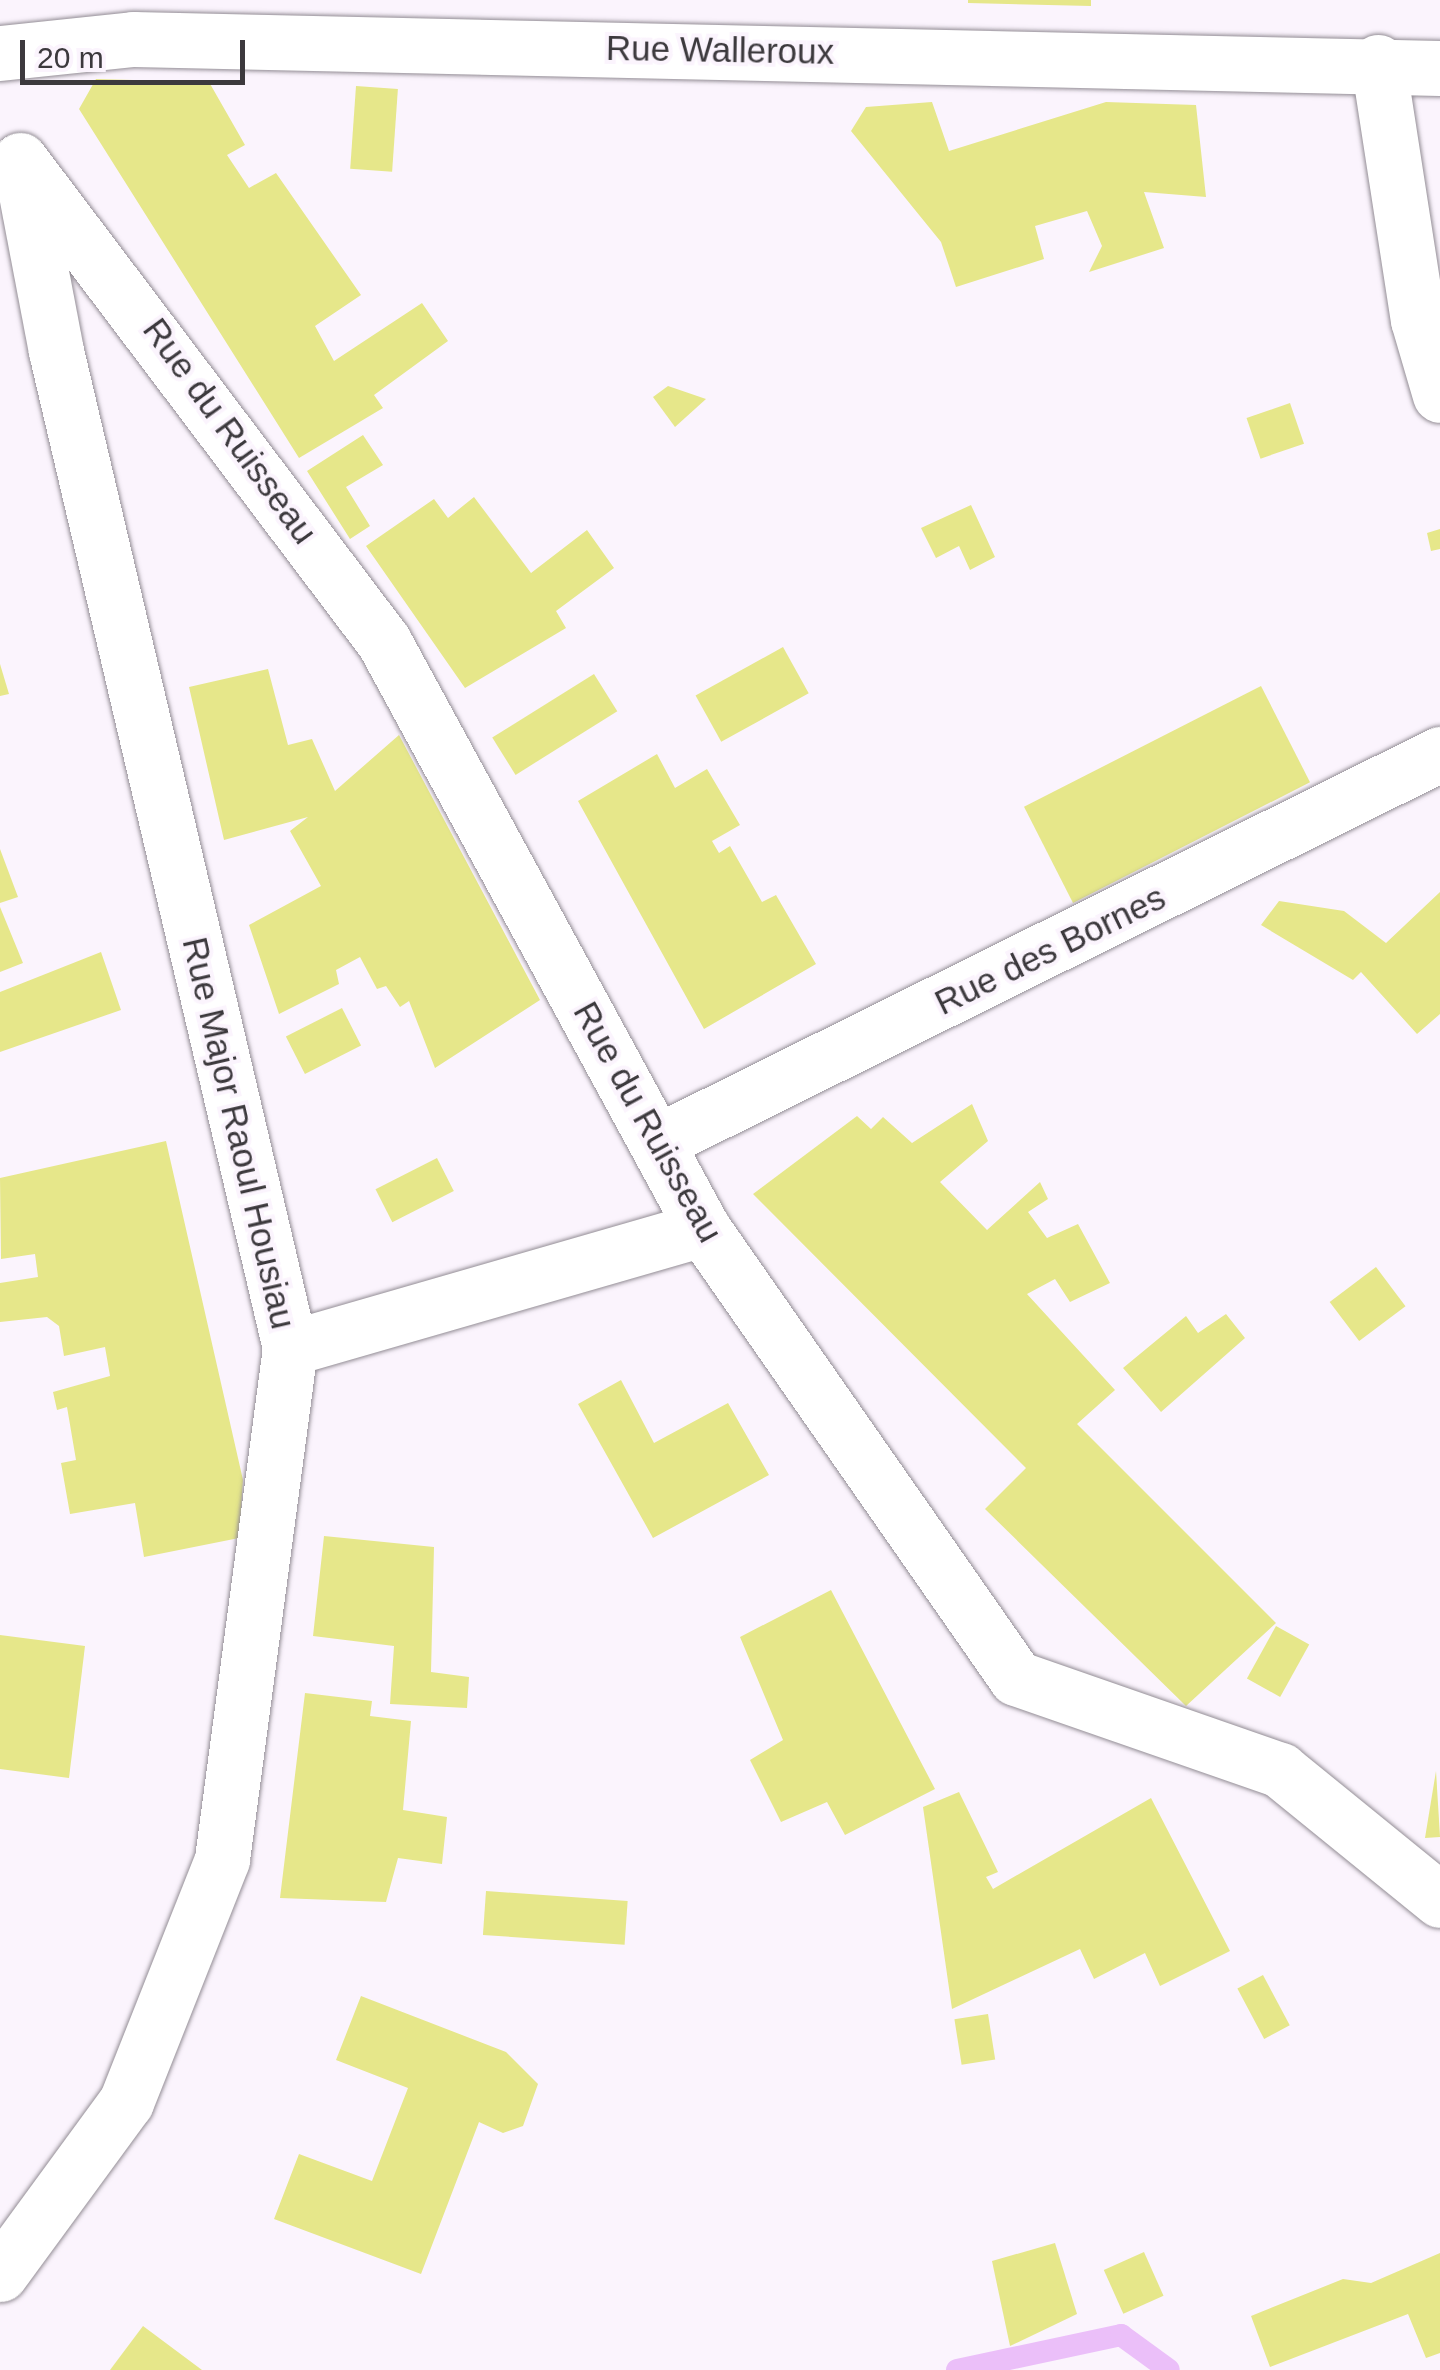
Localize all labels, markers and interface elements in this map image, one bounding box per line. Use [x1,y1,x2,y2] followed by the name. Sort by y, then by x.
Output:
[25,20,250,82] scale bar
[606,27,834,73] street label: Rue Walleroux
[37,41,104,74] text: 20 m
[134,310,326,552] street label: Rue du Ruisseau
[928,876,1172,1024] street label: Rue des Bornes
[173,933,305,1333] street label: Rue Major Raoul Housiau
[565,994,731,1250] street label: Rue du Ruisseau

